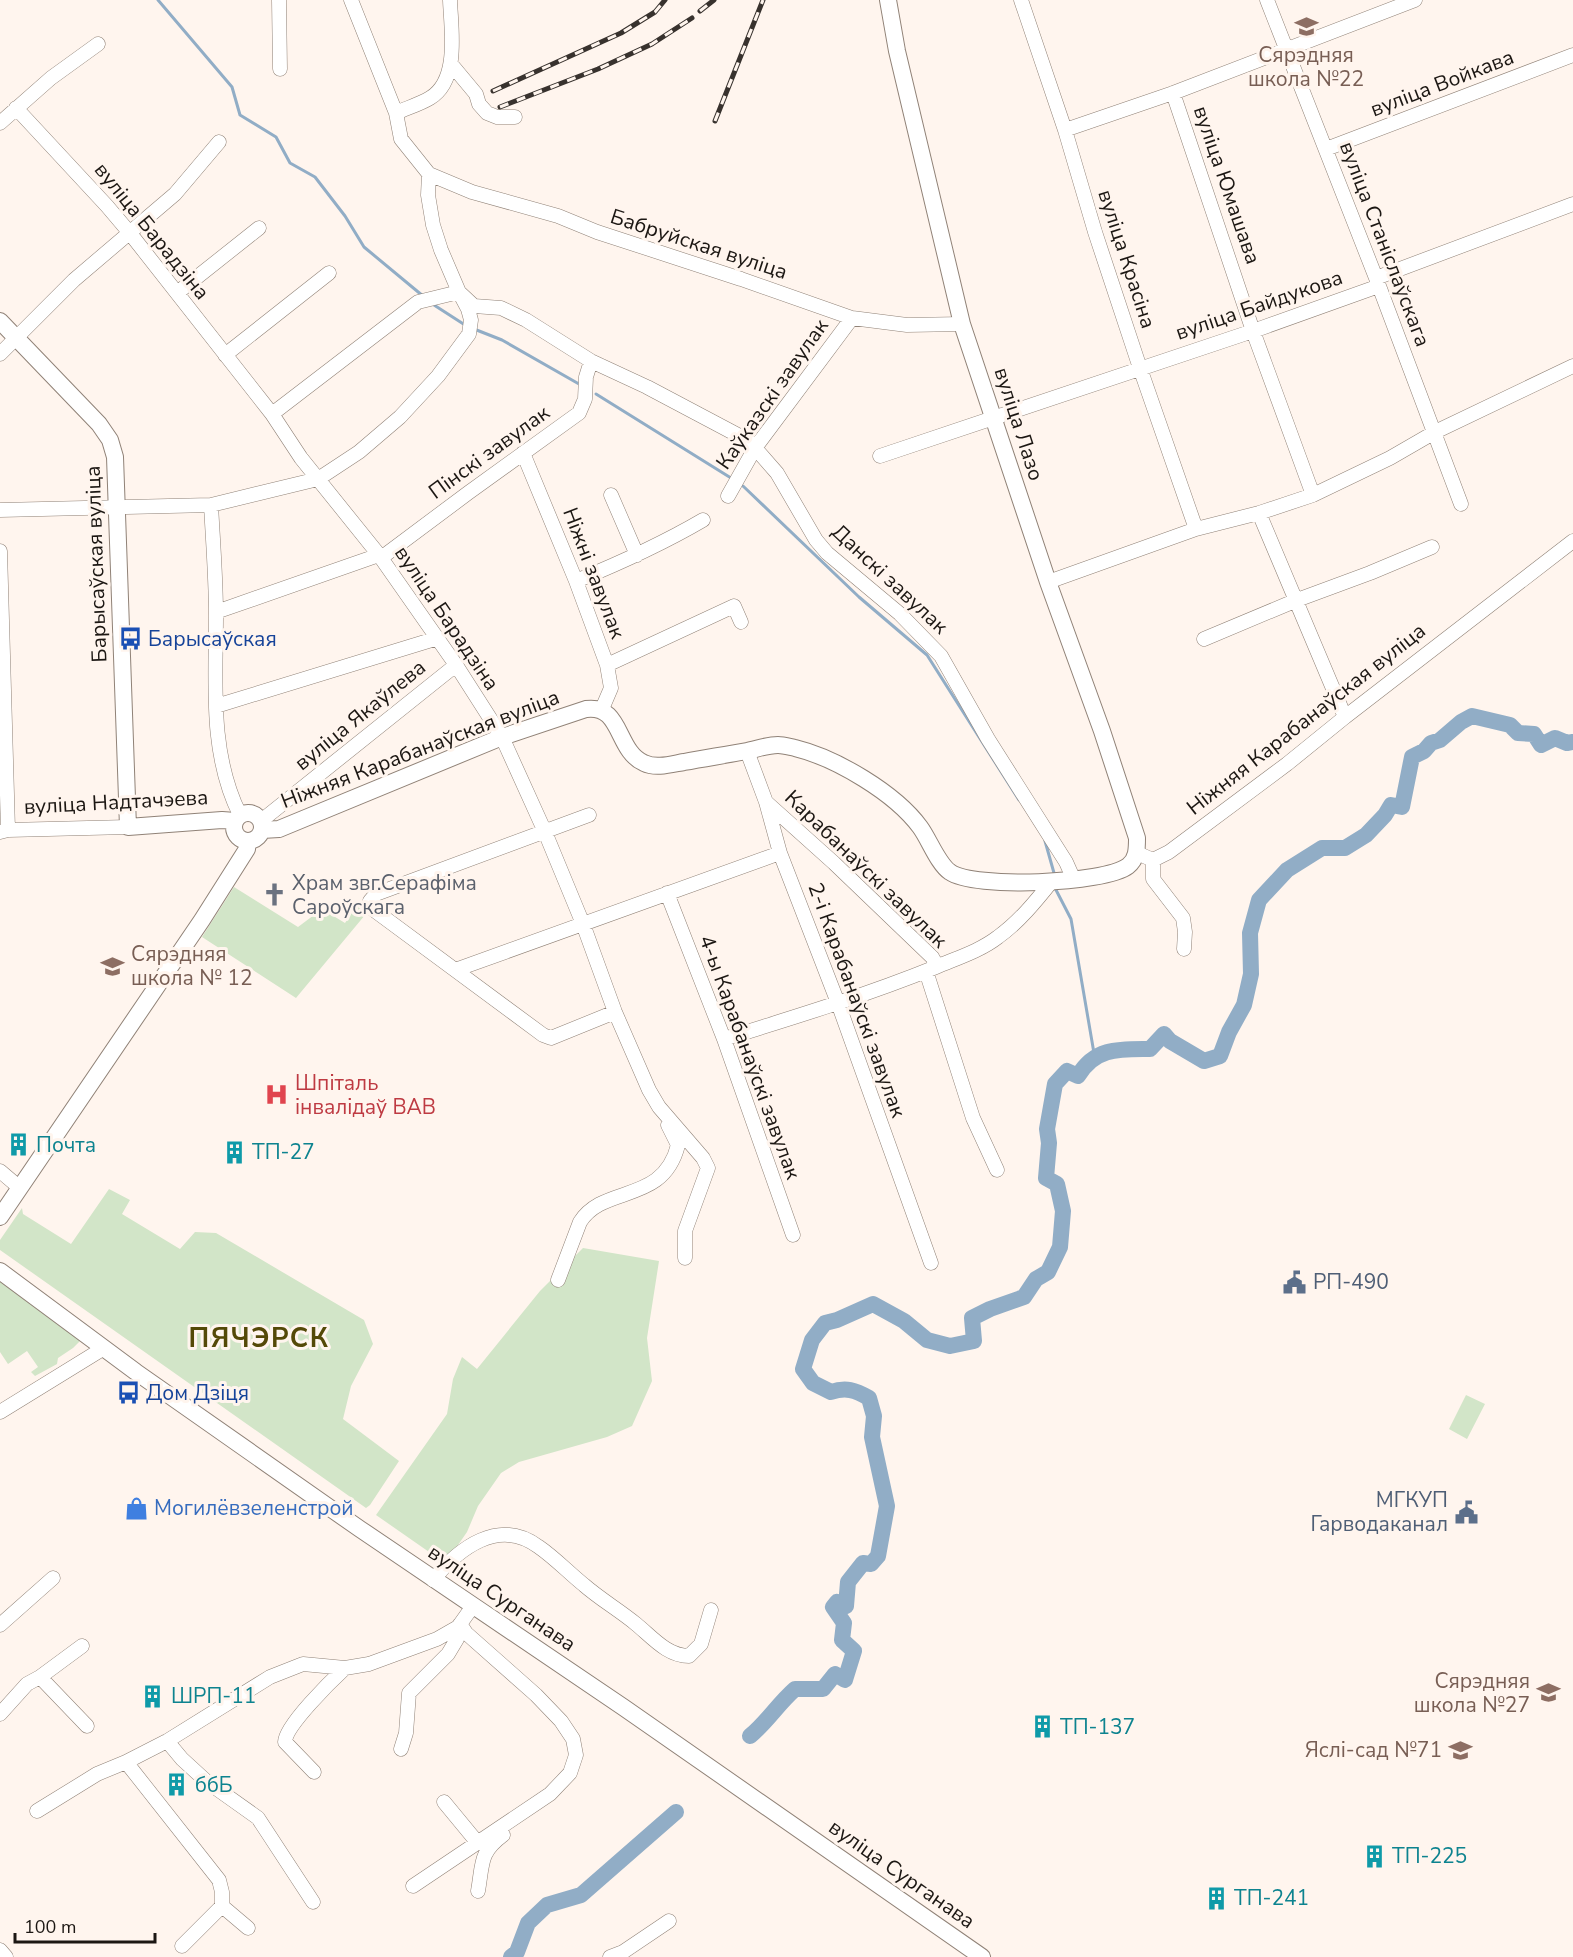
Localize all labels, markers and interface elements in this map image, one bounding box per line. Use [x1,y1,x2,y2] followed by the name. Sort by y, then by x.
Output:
[1293,14,1319,40] school or university icon: Сярэдняя школа №22
[1248,41,1364,93] place label: Сярэдняя школа №22
[1366,43,1518,123] street label: вуліца Войкава
[1187,102,1267,268] street label: вуліца Юмашава
[1333,138,1437,350] street label: вуліца Станіслаўскага
[88,157,216,305] street label: вуліца Барадзіна
[1091,186,1163,332] street label: вуліца Красіна
[607,202,791,286] street label: Бабруйская вуліца
[1172,263,1346,347] street label: вуліца Байдукова
[709,312,835,475] street label: Каўказскі завулак
[988,364,1050,484] street label: вуліца Лазо
[423,398,556,505] street label: Пінскі завулак
[79,465,113,663] street label: Барысаўская вуліца
[556,503,632,644] street label: Ніжні завулак
[826,518,955,641] street label: Данскі завулак
[388,540,506,696] street label: вуліца Барадзіна
[1181,617,1431,821] street label: Ніжняя Карабанаўская вуліца
[148,625,277,653] place label: Барысаўская
[117,626,143,652] bus stop icon: Барысаўская
[289,653,431,777] street label: вуліца Якаўлева
[277,683,563,815] street label: Ніжняя Карабанаўская вуліца
[23,783,209,821] street label: вуліца Надтачэева
[779,784,954,955] street label: Карабанаўскі завулак
[292,869,477,921] place label: Храм звг.Серафіма Сароўскага
[801,879,913,1122] street label: 2-і Карабанаўскі завулак
[261,882,287,908] church icon: Храм звг.Серафіма Сароўскага
[693,931,808,1184] street label: 4-ы Карабанаўскі завулак
[131,940,253,992] place label: Сярэдняя школа № 12
[100,953,126,979] school or university icon: Сярэдняя школа № 12
[295,1069,436,1121] place label: Шпіталь інвалідаў ВАВ
[264,1082,290,1108] hospital icon: Шпіталь інвалідаў ВАВ
[36,1131,96,1159] place label: Почта
[5,1132,31,1158] building icon: Почта
[252,1138,315,1166] place label: ТП-27
[221,1139,247,1165] building icon: ТП-27
[1313,1268,1389,1296] place label: РП-490
[1282,1269,1308,1295] public building icon: РП-490
[189,1320,329,1357] district label: ПЯЧЭРСК
[146,1379,249,1407] place label: Дом Дзіця
[115,1380,141,1406] bus stop icon: Дом Дзіця
[1311,1486,1448,1538] place label: МГКУП Гарводаканал
[154,1494,354,1522] place label: Могилёвзеленстрой
[123,1495,149,1521] shop icon: Могилёвзеленстрой
[1453,1499,1479,1525] public building icon: МГКУП Гарводаканал
[423,1538,581,1658] street label: вуліца Сурганава
[1414,1667,1530,1719] place label: Сярэдняя школа №27
[1535,1680,1561,1706] school or university icon: Сярэдняя школа №27
[171,1682,256,1710] place label: ШРП-11
[140,1683,166,1709] building icon: ШРП-11
[1060,1713,1135,1741] place label: ТП-137
[1029,1714,1055,1740] building icon: ТП-137
[1305,1736,1442,1764] place label: Яслі-сад №71
[1447,1737,1473,1763] school or university icon: Яслі-сад №71
[195,1771,233,1799] place label: ббБ
[164,1772,190,1798] building icon: ббБ
[823,1813,981,1935] street label: вуліца Сурганава
[1392,1842,1467,1870] place label: ТП-225
[1361,1843,1387,1869] building icon: ТП-225
[1234,1884,1309,1912] place label: ТП-241
[1203,1885,1229,1911] building icon: ТП-241
[15,1906,154,1944] scale bar
[24,1915,76,1939] text: 100 m

